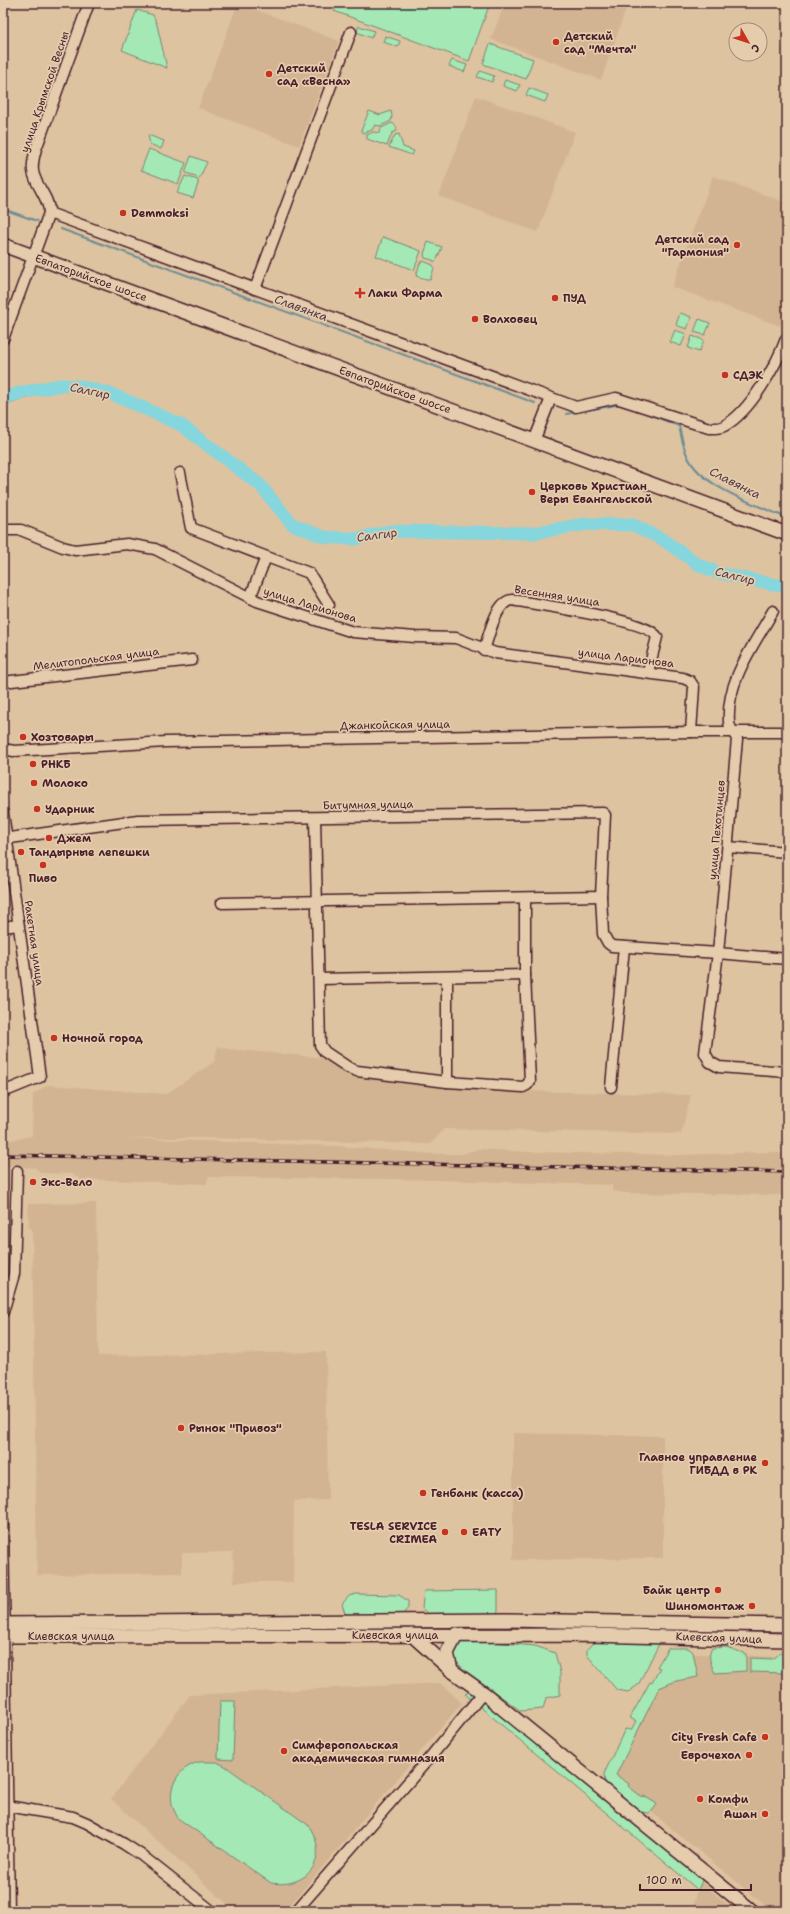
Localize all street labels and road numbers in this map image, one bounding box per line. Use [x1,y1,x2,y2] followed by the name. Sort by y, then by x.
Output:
[17,29,73,155] street label: улица Крымской Весны
[33,251,149,305] street label: Евпаторийское шоссе
[337,363,453,417] street label: Евпаторийское шоссе
[513,582,601,610] street label: Весенняя улица
[262,584,359,626] street label: улица Ларионова
[32,644,160,674] street label: Мелитопольская улица
[577,645,675,671] street label: улица Ларионова
[340,717,450,733] street label: Джанкойская улица
[705,779,729,881] street label: улица Пехотинцев
[323,797,414,813] street label: Битумная улица
[21,899,47,987] street label: Ракетная улица
[352,1628,439,1643] street label: Киевская улица
[28,1629,115,1644] street label: Киевская улица
[675,1629,763,1647] street label: Киевская улица

